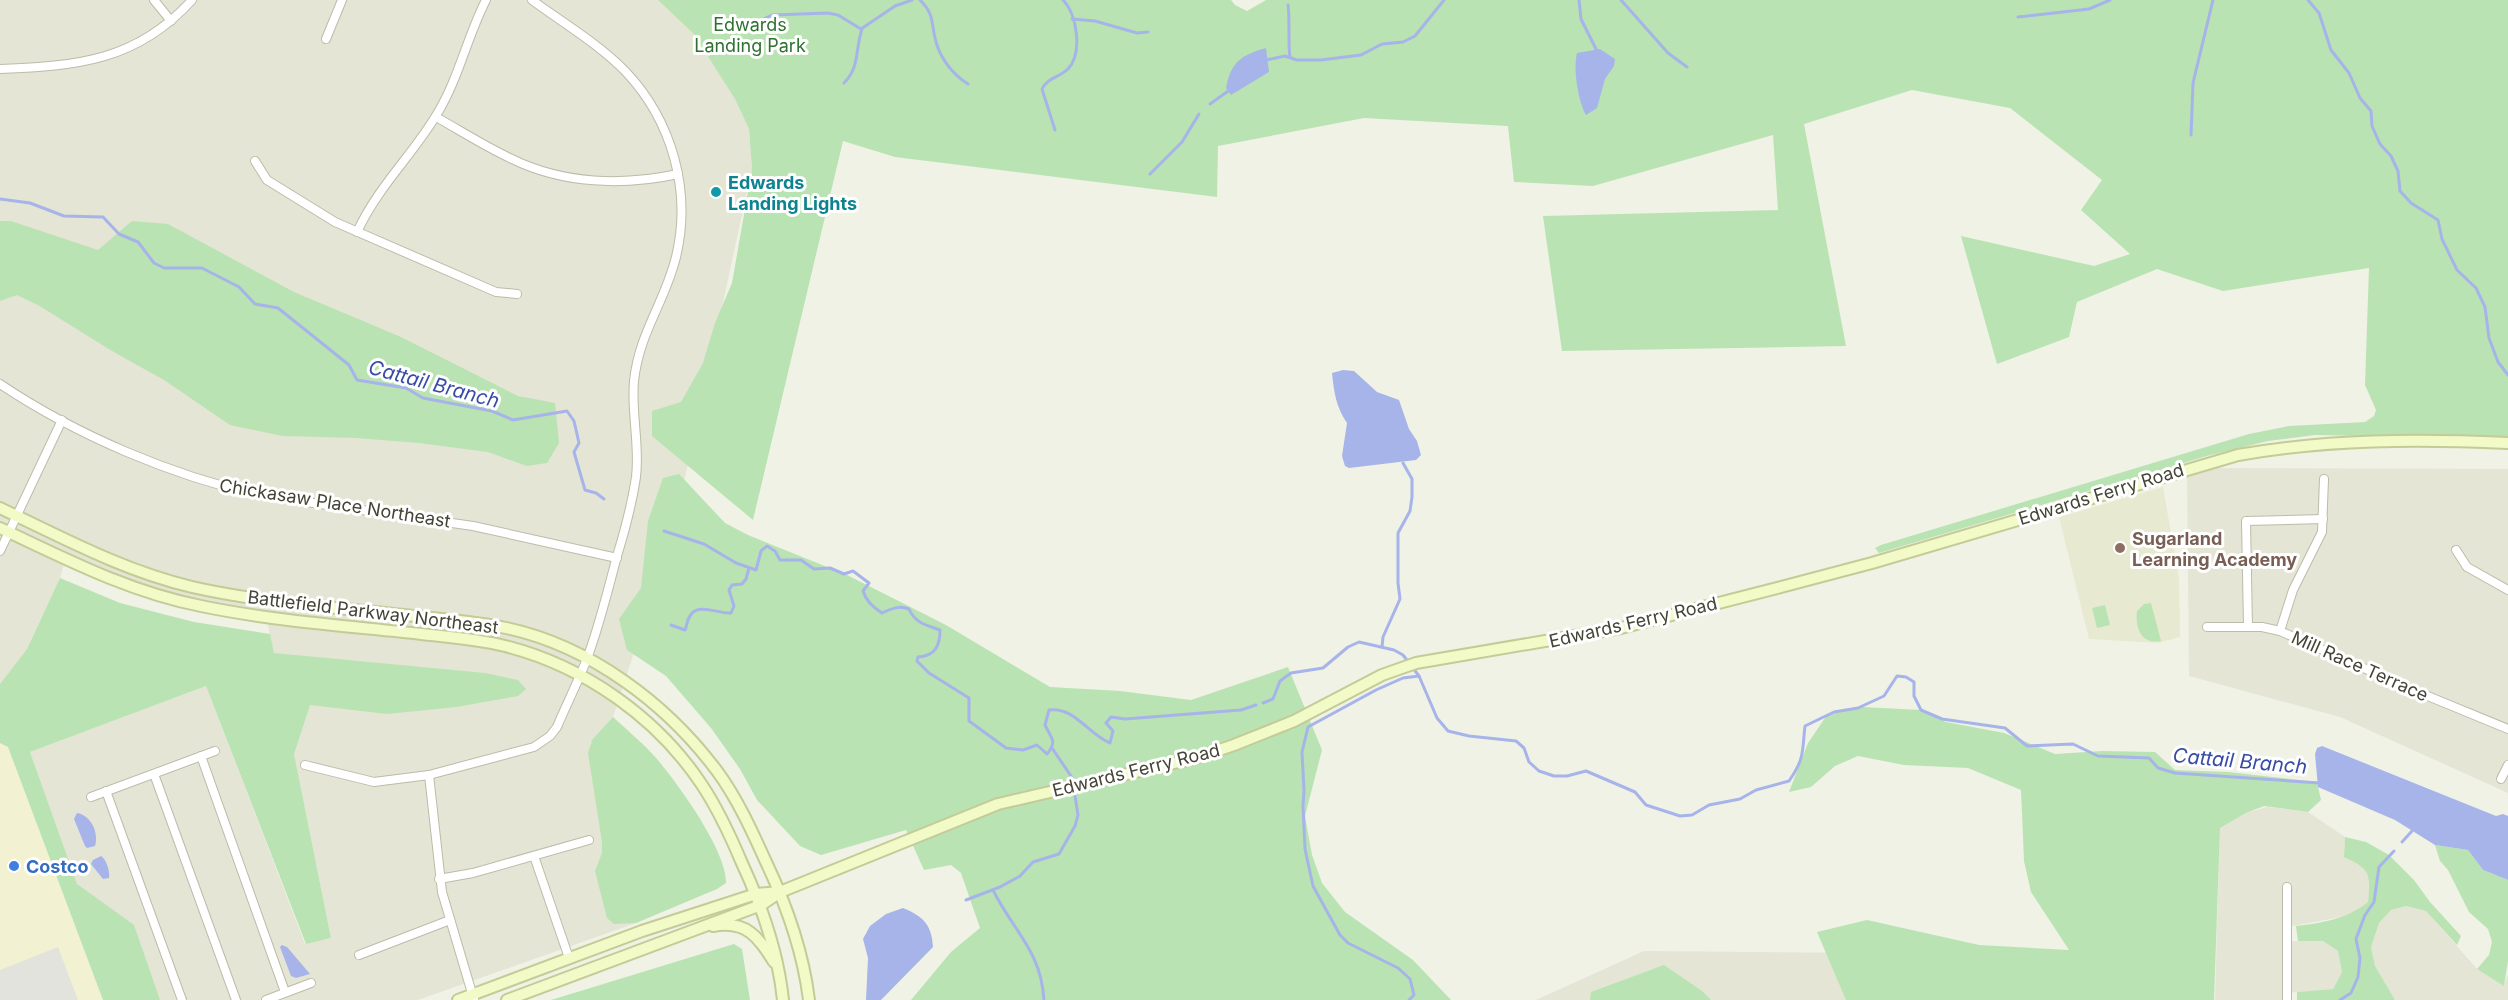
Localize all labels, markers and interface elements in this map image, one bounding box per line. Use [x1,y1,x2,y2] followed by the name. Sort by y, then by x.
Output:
[694,14,806,56] park label: Edwards Landing Park
[728,172,857,214] place label: Edwards Landing Lights
[709,185,723,199] marker: Edwards Landing Lights
[366,355,502,413] water label: Cattail Branch
[2016,459,2186,529] street label: Edwards Ferry Road
[218,474,452,532] street label: Chickasaw Place Northeast
[2132,528,2297,570] place label: Sugarland Learning Academy
[2113,541,2127,555] marker: Sugarland Learning Academy
[246,586,500,638] street label: Battlefield Parkway Northeast
[1547,592,1719,652] street label: Edwards Ferry Road
[2288,626,2432,706] street label: Mill Race Terrace
[1050,739,1222,801] street label: Edwards Ferry Road
[2172,743,2308,779] water label: Cattail Branch
[26,856,88,877] place label: Costco
[7,859,21,873] marker: Costco

